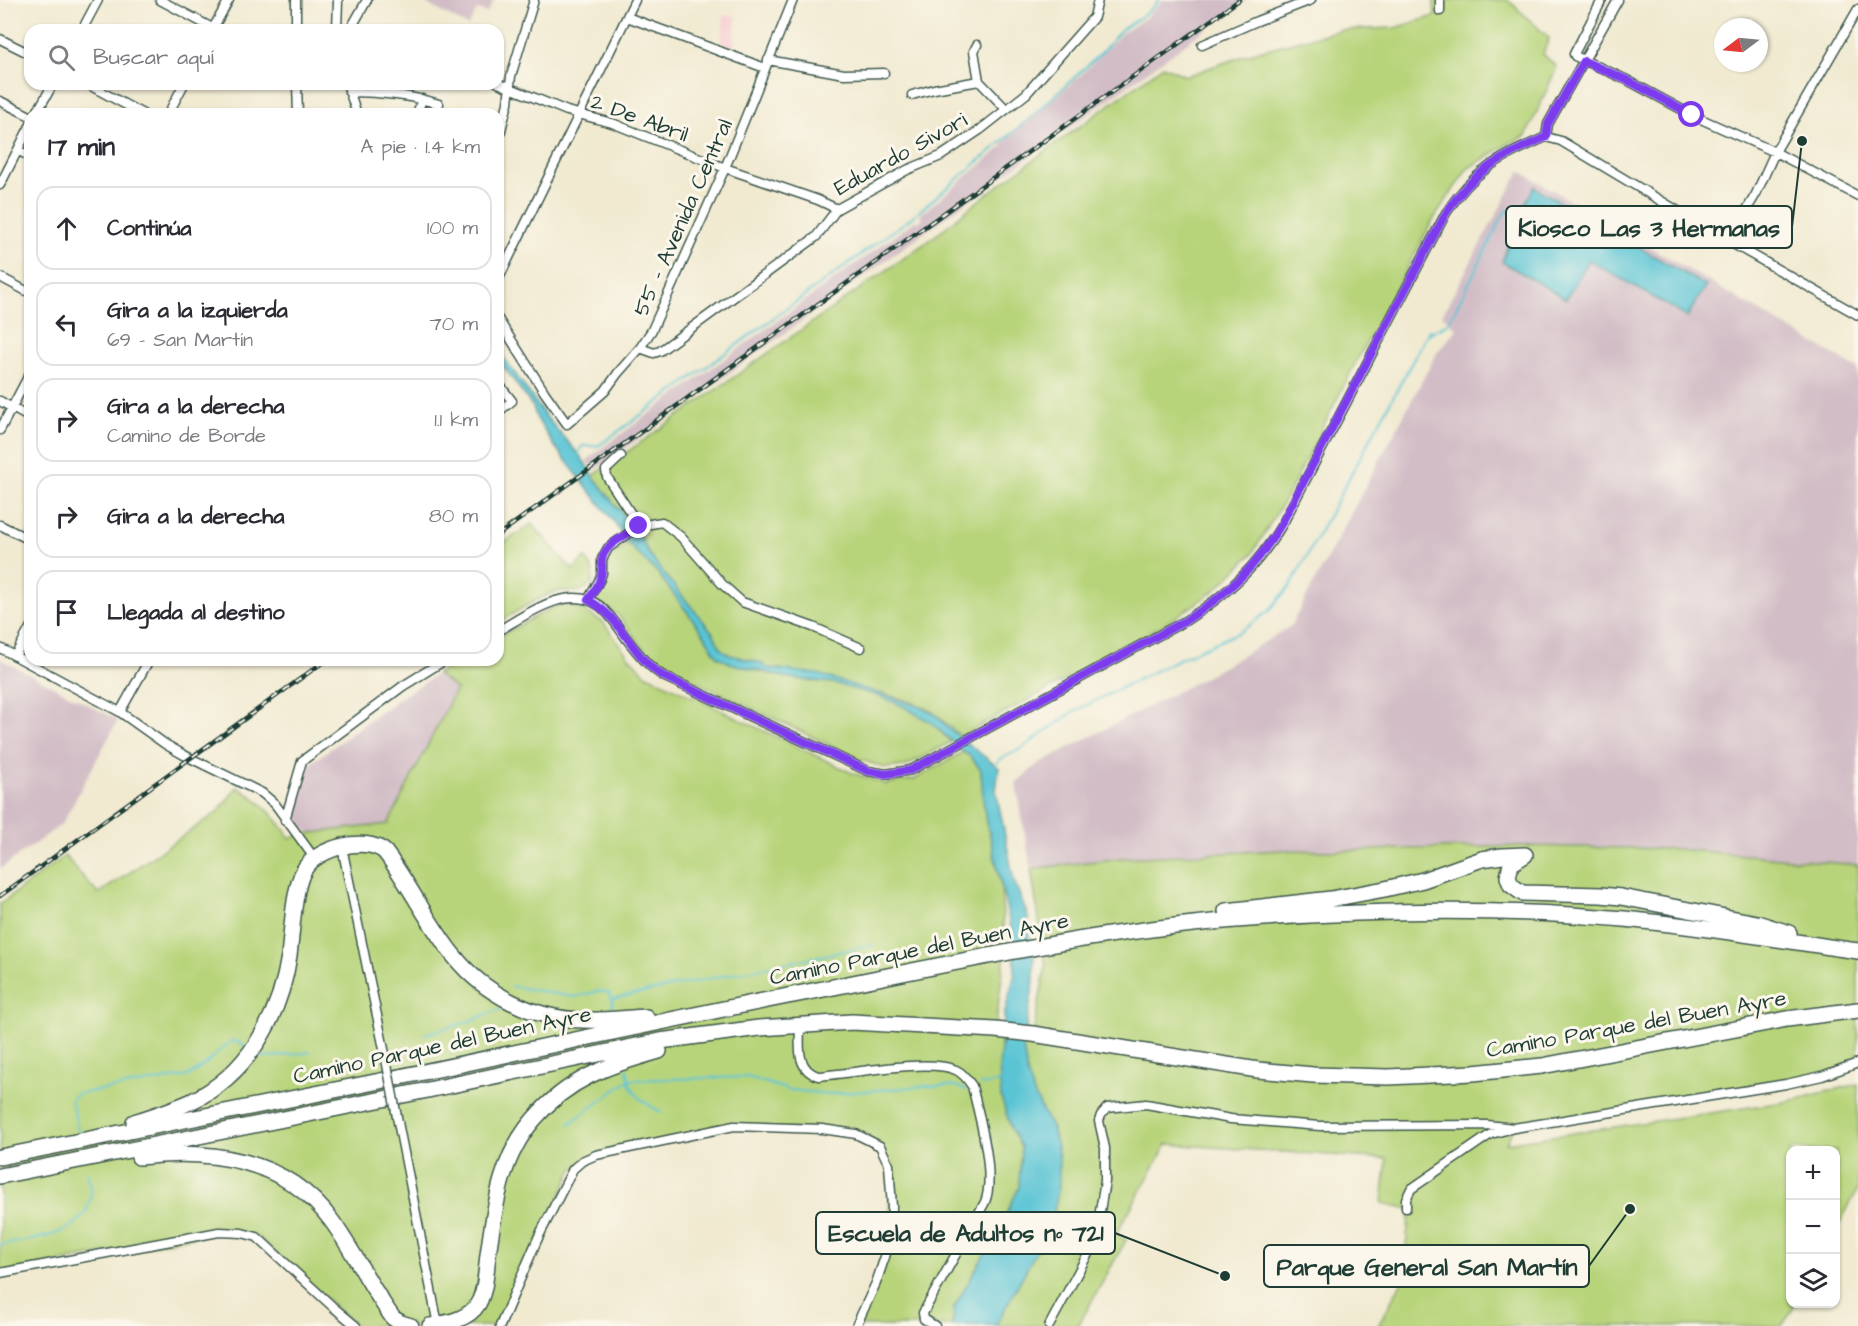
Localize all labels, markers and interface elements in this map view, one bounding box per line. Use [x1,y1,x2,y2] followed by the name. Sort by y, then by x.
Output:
[1714,18,1768,72] north arrow
[24,24,504,90] search box
[45,41,78,74] icon: search
[93,42,214,73] text: Buscar aquí
[586,86,693,150] street label: 2 De Abril
[1678,101,1704,127] route start
[828,105,973,204] street label: Eduardo Sivori
[626,114,741,321] street label: 55 - Avenida Central
[48,129,115,165] text: 17 min
[361,133,480,161] text: A pie · 1.4 km
[1506,206,1792,248] callout: Kiosco Las 3 Hermanas
[50,212,83,245] icon: ahead
[1518,212,1780,246] text: Kiosco Las 3 Hermanas
[107,213,192,244] text: Continúa
[427,214,478,242] text: 100 m
[107,295,288,326] text: Gira a la izquierda
[50,308,83,341] icon: left
[430,310,478,338] text: 70 m
[107,326,253,354] text: 69 - San Martín
[107,391,284,422] text: Gira a la derecha
[50,404,83,437] icon: right
[434,406,478,434] text: 1.1 km
[107,422,266,450] text: Camino de Borde
[50,500,83,533] icon: right
[107,501,284,532] text: Gira a la derecha
[429,502,478,530] text: 80 m
[625,512,651,538] route end
[50,596,83,629] icon: arrive
[107,597,285,628] text: Llegada al destino
[767,905,1072,995] street label: Camino Parque del Buen Ayre
[1484,983,1789,1067] street label: Camino Parque del Buen Ayre
[290,999,595,1093] street label: Camino Parque del Buen Ayre
[1786,1146,1840,1308] map controls
[1786,1146,1840,1200] button: +
[1786,1200,1840,1254] button: −
[816,1212,1115,1254] callout: Escuela de Adultos nº 721
[828,1217,1105,1251] text: Escuela de Adultos nº 721
[1264,1245,1589,1287] callout: Parque General San Martín
[1276,1251,1578,1285] text: Parque General San Martín
[1786,1254,1840,1308] button: layers

